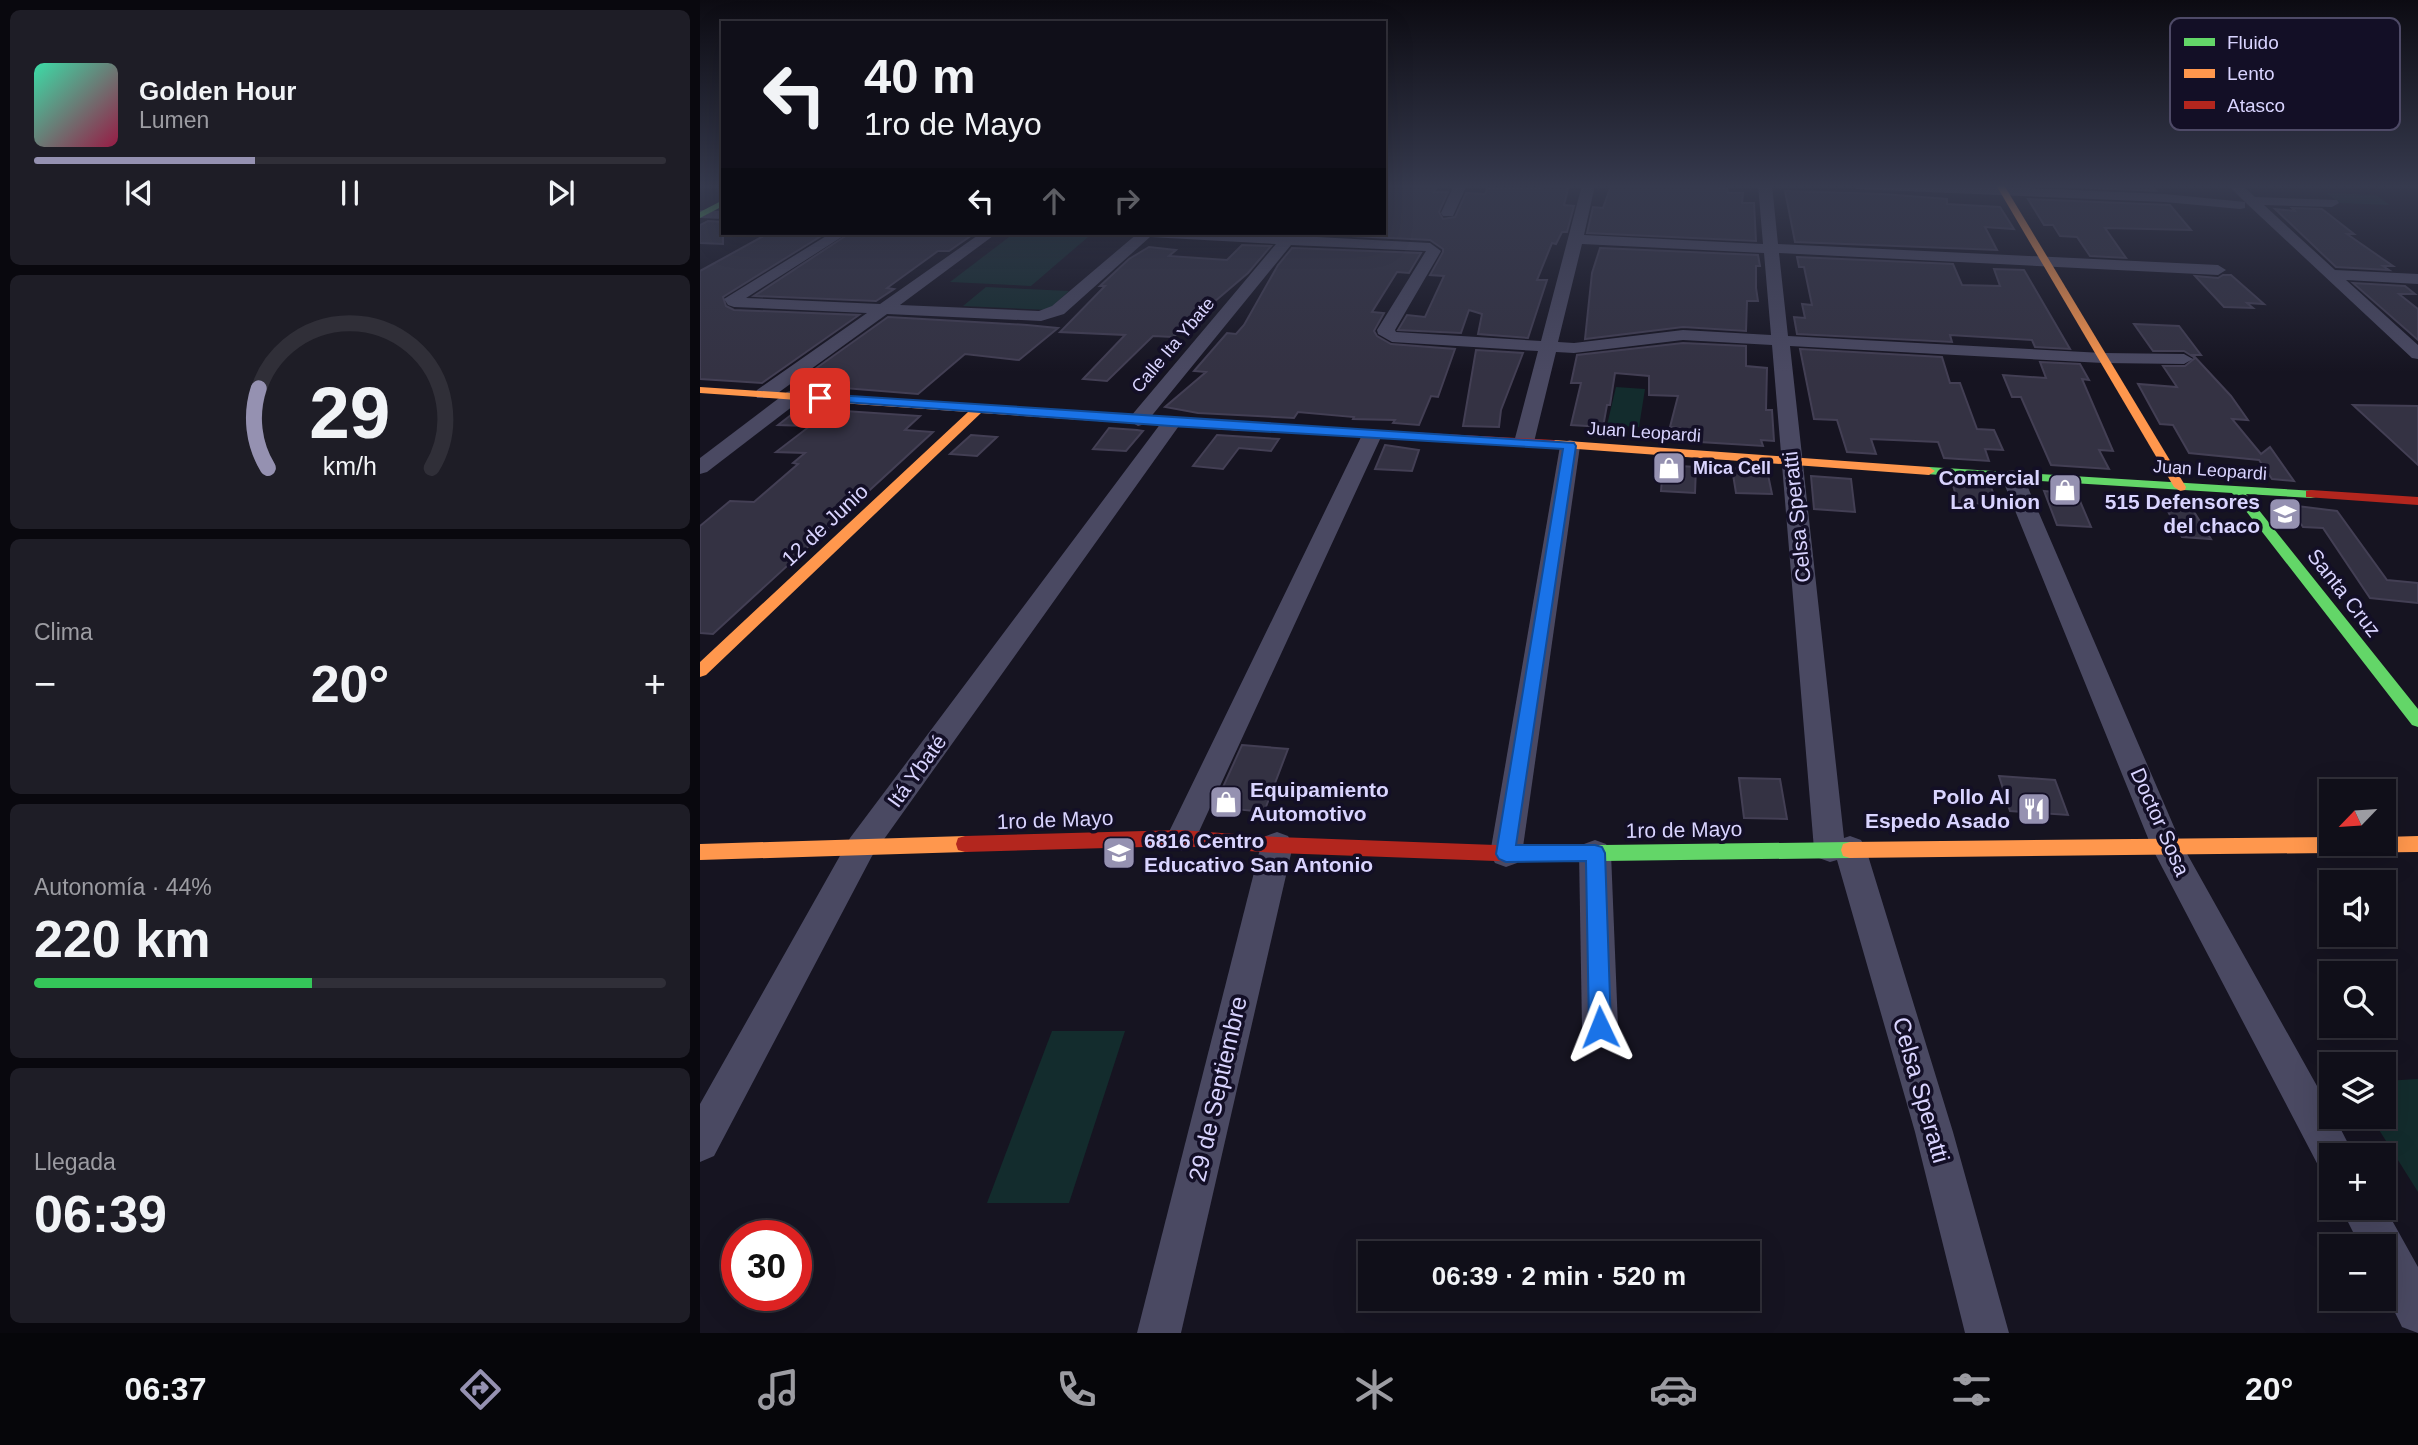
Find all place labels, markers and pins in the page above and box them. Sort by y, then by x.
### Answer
pin [790,368,850,428]
shop icon: Mica Cell [1650,449,1688,487]
place label: Mica Cell [1693,458,1771,478]
place label: Comercial La Union [1938,466,2040,513]
shop icon: Comercial La Union [2046,471,2084,509]
place label: 515 Defensores del chaco [2105,490,2260,537]
school or university icon: 515 Defensores del chaco [2266,495,2304,533]
place label: Equipamiento Automotivo [1250,778,1389,825]
shop icon: Equipamiento Automotivo [1207,783,1245,821]
place label: Pollo Al Espedo Asado [1865,785,2010,832]
restaurant icon: Pollo Al Espedo Asado [2015,790,2053,828]
place label: 6816 Centro Educativo San Antonio [1144,829,1373,876]
school or university icon: 6816 Centro Educativo San Antonio [1100,834,1138,872]

